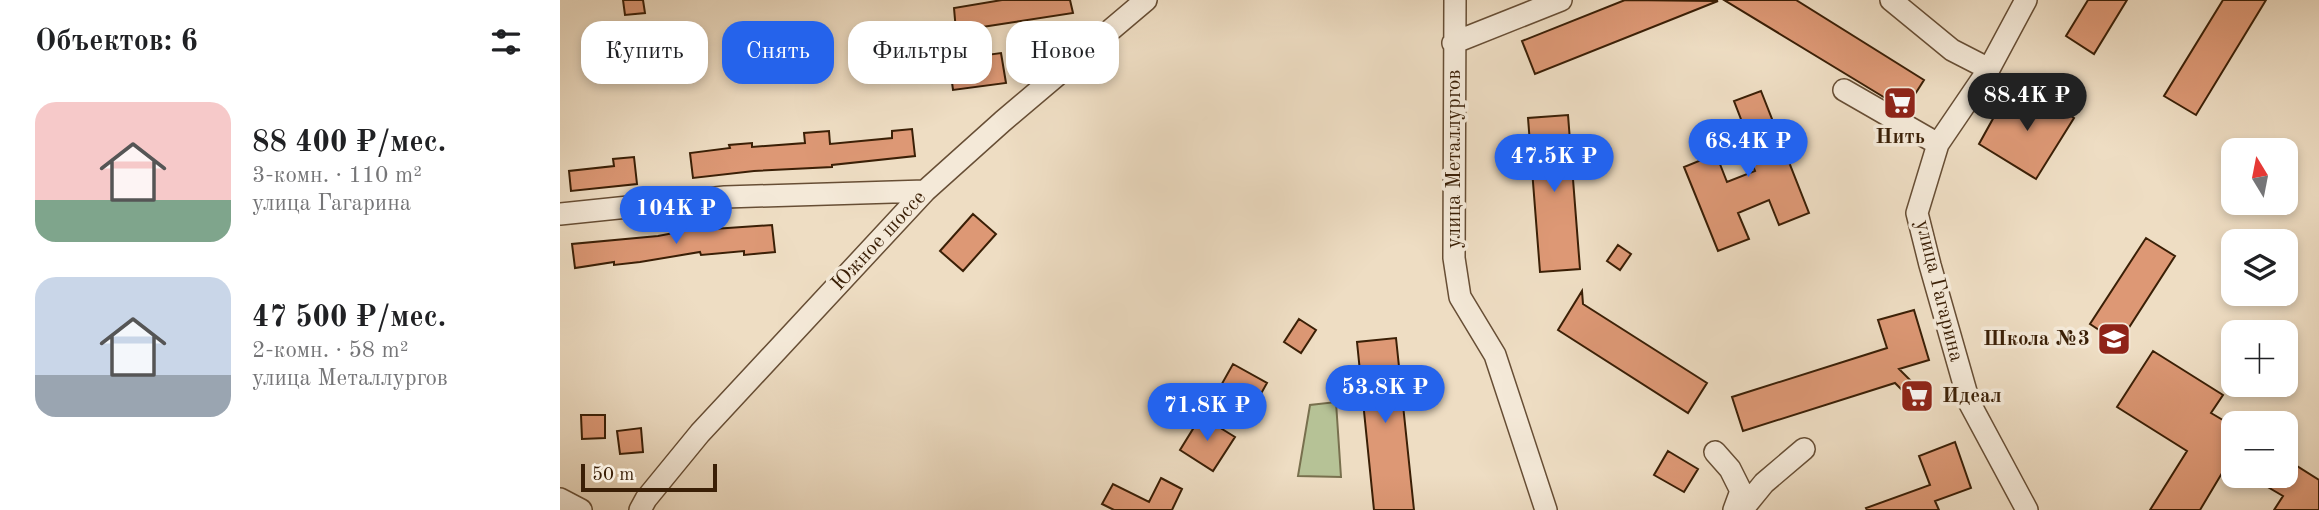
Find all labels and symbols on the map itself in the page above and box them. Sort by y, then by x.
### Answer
street label: улица Металлургов [1444,70,1465,248]
pin: 88.4K ₽ [1962,74,2092,133]
supermarket icon: Нить [1881,84,1919,122]
pin: 68.4K ₽ [1683,120,1813,179]
place label: Нить [1875,127,1925,148]
pin: 47.5K ₽ [1489,134,1619,194]
north arrow [2221,138,2298,215]
pin: 104K ₽ [619,187,733,246]
street label: Южное шоссе [828,187,930,295]
street label: улица Гагарина [1911,218,1967,364]
school or university icon: Школа №3 [2095,320,2133,358]
place label: Школа №3 [1983,329,2090,350]
pin: 53.8K ₽ [1320,366,1450,425]
supermarket icon: Идеал [1898,377,1936,415]
pin: 71.8K ₽ [1142,384,1272,443]
place label: Идеал [1942,386,2002,407]
scale bar [581,461,718,493]

